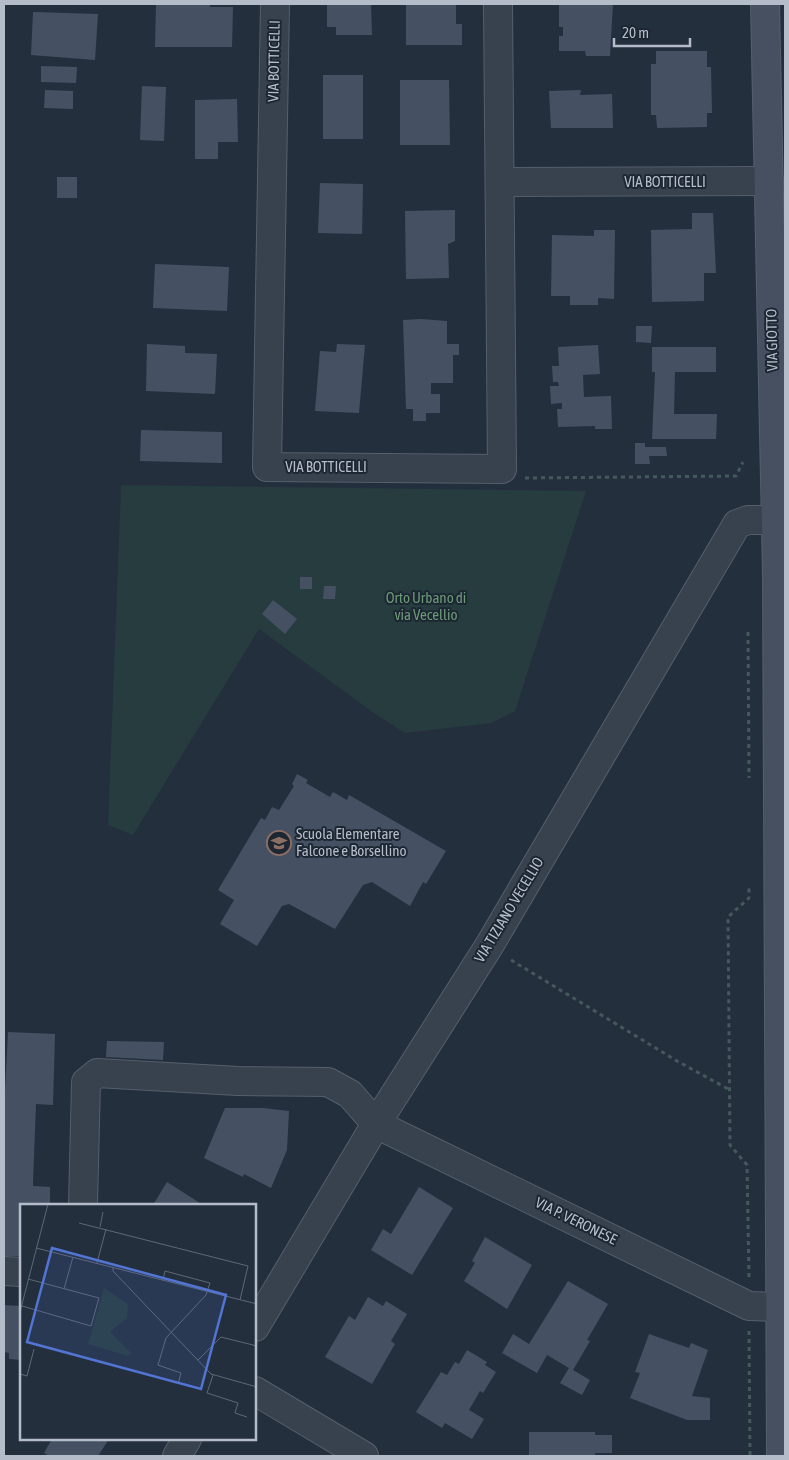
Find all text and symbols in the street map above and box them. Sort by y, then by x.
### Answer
scale bar [614,15,690,47]
street label: VIA BOTTICELLI [264,20,283,102]
text: 20 m [622,24,649,41]
street label: VIA BOTTICELLI [624,173,706,190]
street label: VIA GIOTTO [762,308,781,371]
street label: VIA BOTTICELLI [285,458,367,475]
park label: Orto Urbano di via Vecellio [386,589,466,623]
place label: Scuola Elementare Falcone e Borsellino [296,825,407,859]
school or university icon: Scuola Elementare Falcone e Borsellino [266,830,292,856]
street label: VIA TIZIANO VECELLIO [470,854,547,965]
street label: VIA P. VERONESE [533,1193,620,1248]
inset map [20,1204,256,1440]

